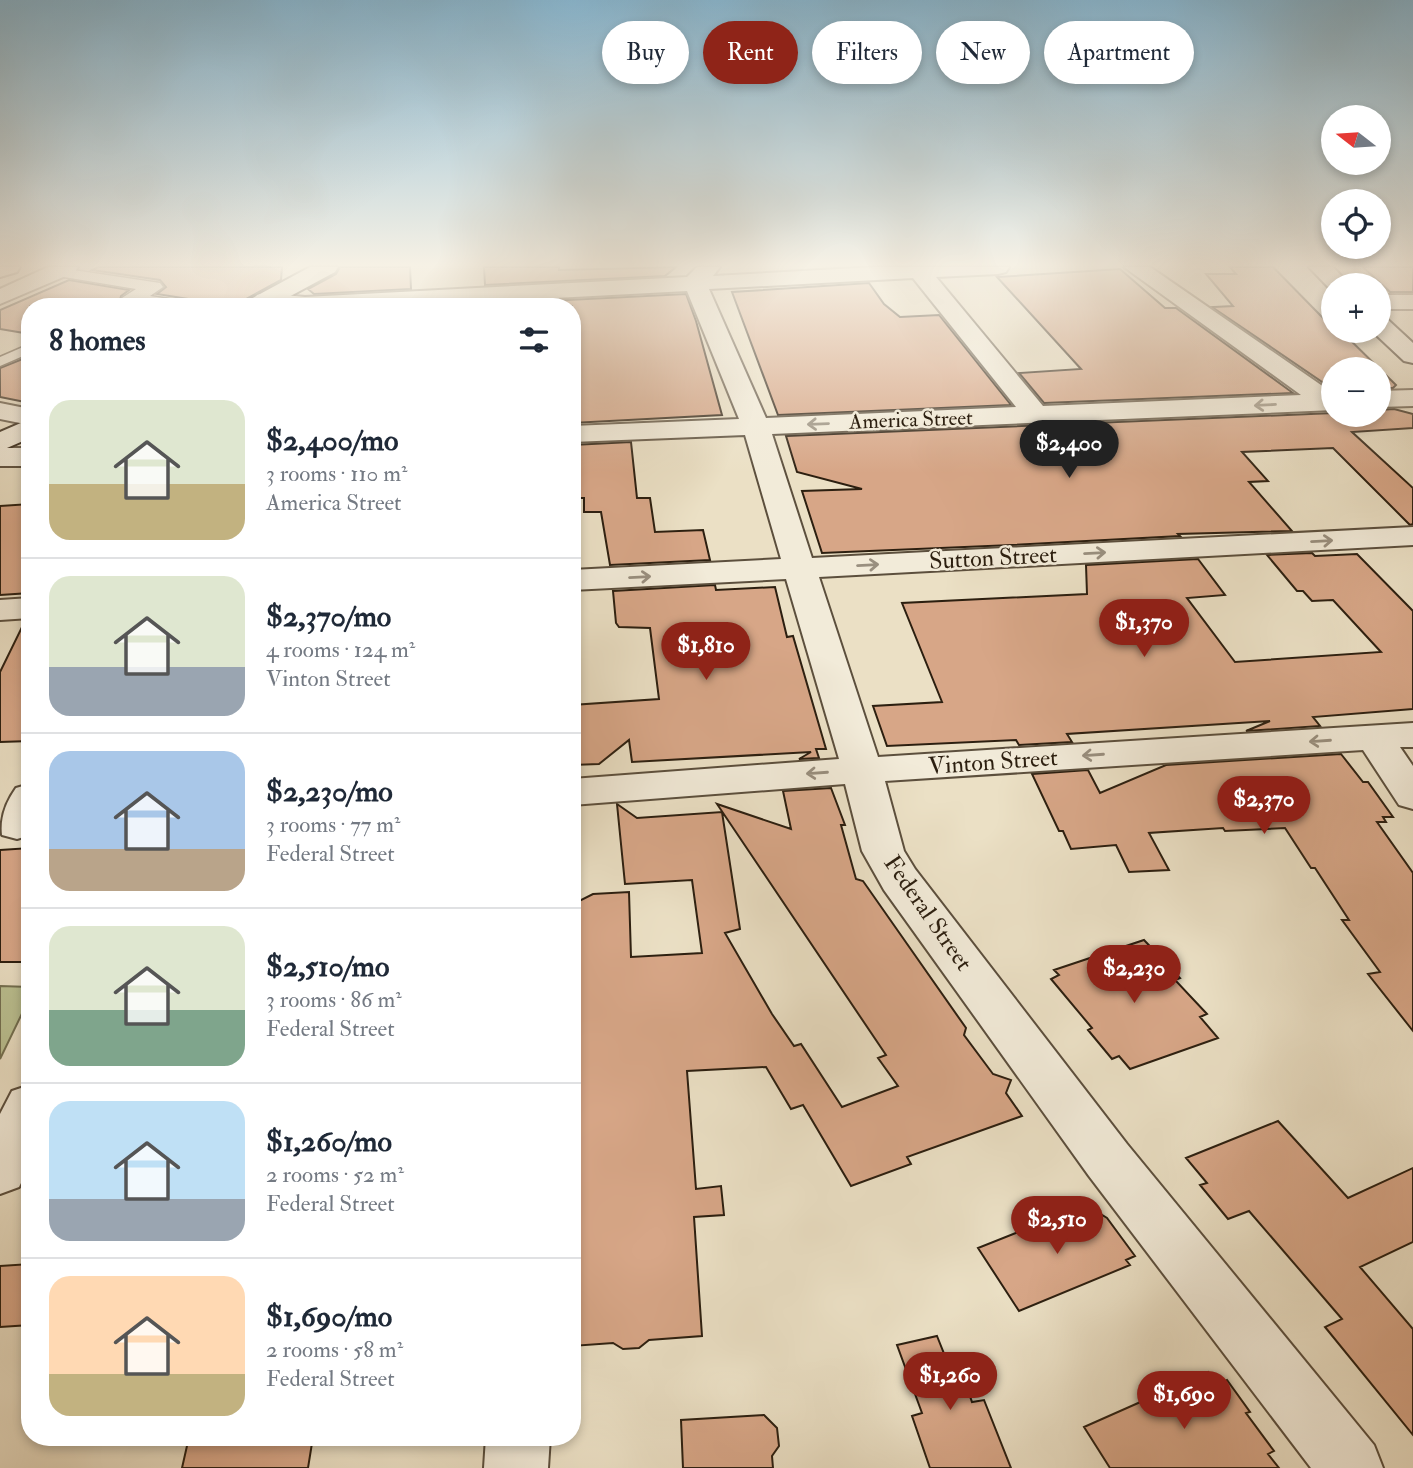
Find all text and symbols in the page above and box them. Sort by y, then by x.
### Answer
chip: Buy [602,21,689,84]
chip: Rent [703,21,798,84]
chip: Filters [812,21,922,84]
chip: New [936,21,1030,84]
chip: Apartment [1044,21,1194,84]
north arrow [1321,105,1391,175]
map controls [1321,105,1391,427]
button: locate [1321,189,1391,259]
button: + [1321,273,1391,343]
icon: filters [515,321,553,359]
text: 8 homes [49,322,146,359]
button: − [1321,357,1391,427]
one-way arrow [1254,398,1277,411]
street label: America Street [848,404,974,436]
one-way arrow [807,418,830,431]
pin: $2,400 [1012,420,1126,480]
text: $2,400/mo [266,422,398,459]
icon: home [105,428,189,512]
text: $2,400 [1036,428,1102,457]
text: 3 rooms · 110 m² [266,459,407,488]
text: America Street [266,488,402,517]
one-way arrow [1310,534,1333,547]
street label: Sutton Street [928,539,1058,577]
one-way arrow [1083,546,1106,559]
one-way arrow [856,558,879,571]
one-way arrow [629,570,652,583]
text: $2,370/mo [266,598,391,635]
pin: $1,370 [1087,600,1201,659]
icon: home [105,604,189,688]
text: $1,370 [1115,607,1173,636]
pin: $1,810 [649,622,763,682]
text: $1,810 [677,630,735,659]
text: 4 rooms · 124 m² [266,635,415,664]
text: Vinton Street [266,664,391,693]
one-way arrow [1309,734,1332,747]
street label: Vinton Street [927,742,1059,782]
one-way arrow [1083,749,1105,762]
one-way arrow [807,767,829,780]
text: $2,230/mo [266,773,393,810]
pin: $2,370 [1207,776,1321,836]
icon: home [105,779,189,863]
text: $2,370 [1233,784,1295,813]
text: 3 rooms · 77 m² [266,810,401,839]
text: Federal Street [266,839,395,868]
street label: Federal Street [877,849,979,977]
pin: $2,230 [1077,946,1191,1005]
text: $2,510/mo [266,948,389,985]
text: $2,230 [1103,953,1165,982]
icon: home [105,954,189,1038]
text: 3 rooms · 86 m² [266,985,402,1014]
text: Federal Street [266,1014,395,1043]
text: $1,260/mo [266,1123,392,1160]
icon: home [105,1129,189,1213]
text: 2 rooms · 52 m² [266,1160,404,1189]
text: Federal Street [266,1189,395,1218]
pin: $2,510 [1000,1196,1114,1256]
text: $2,510 [1027,1204,1087,1233]
text: $1,690/mo [266,1298,392,1335]
icon: home [105,1304,189,1388]
text: 2 rooms · 58 m² [266,1335,403,1364]
pin: $1,260 [893,1352,1007,1412]
text: $1,260 [919,1360,981,1389]
text: Federal Street [266,1364,395,1393]
pin: $1,690 [1127,1372,1241,1431]
text: $1,690 [1153,1379,1215,1408]

